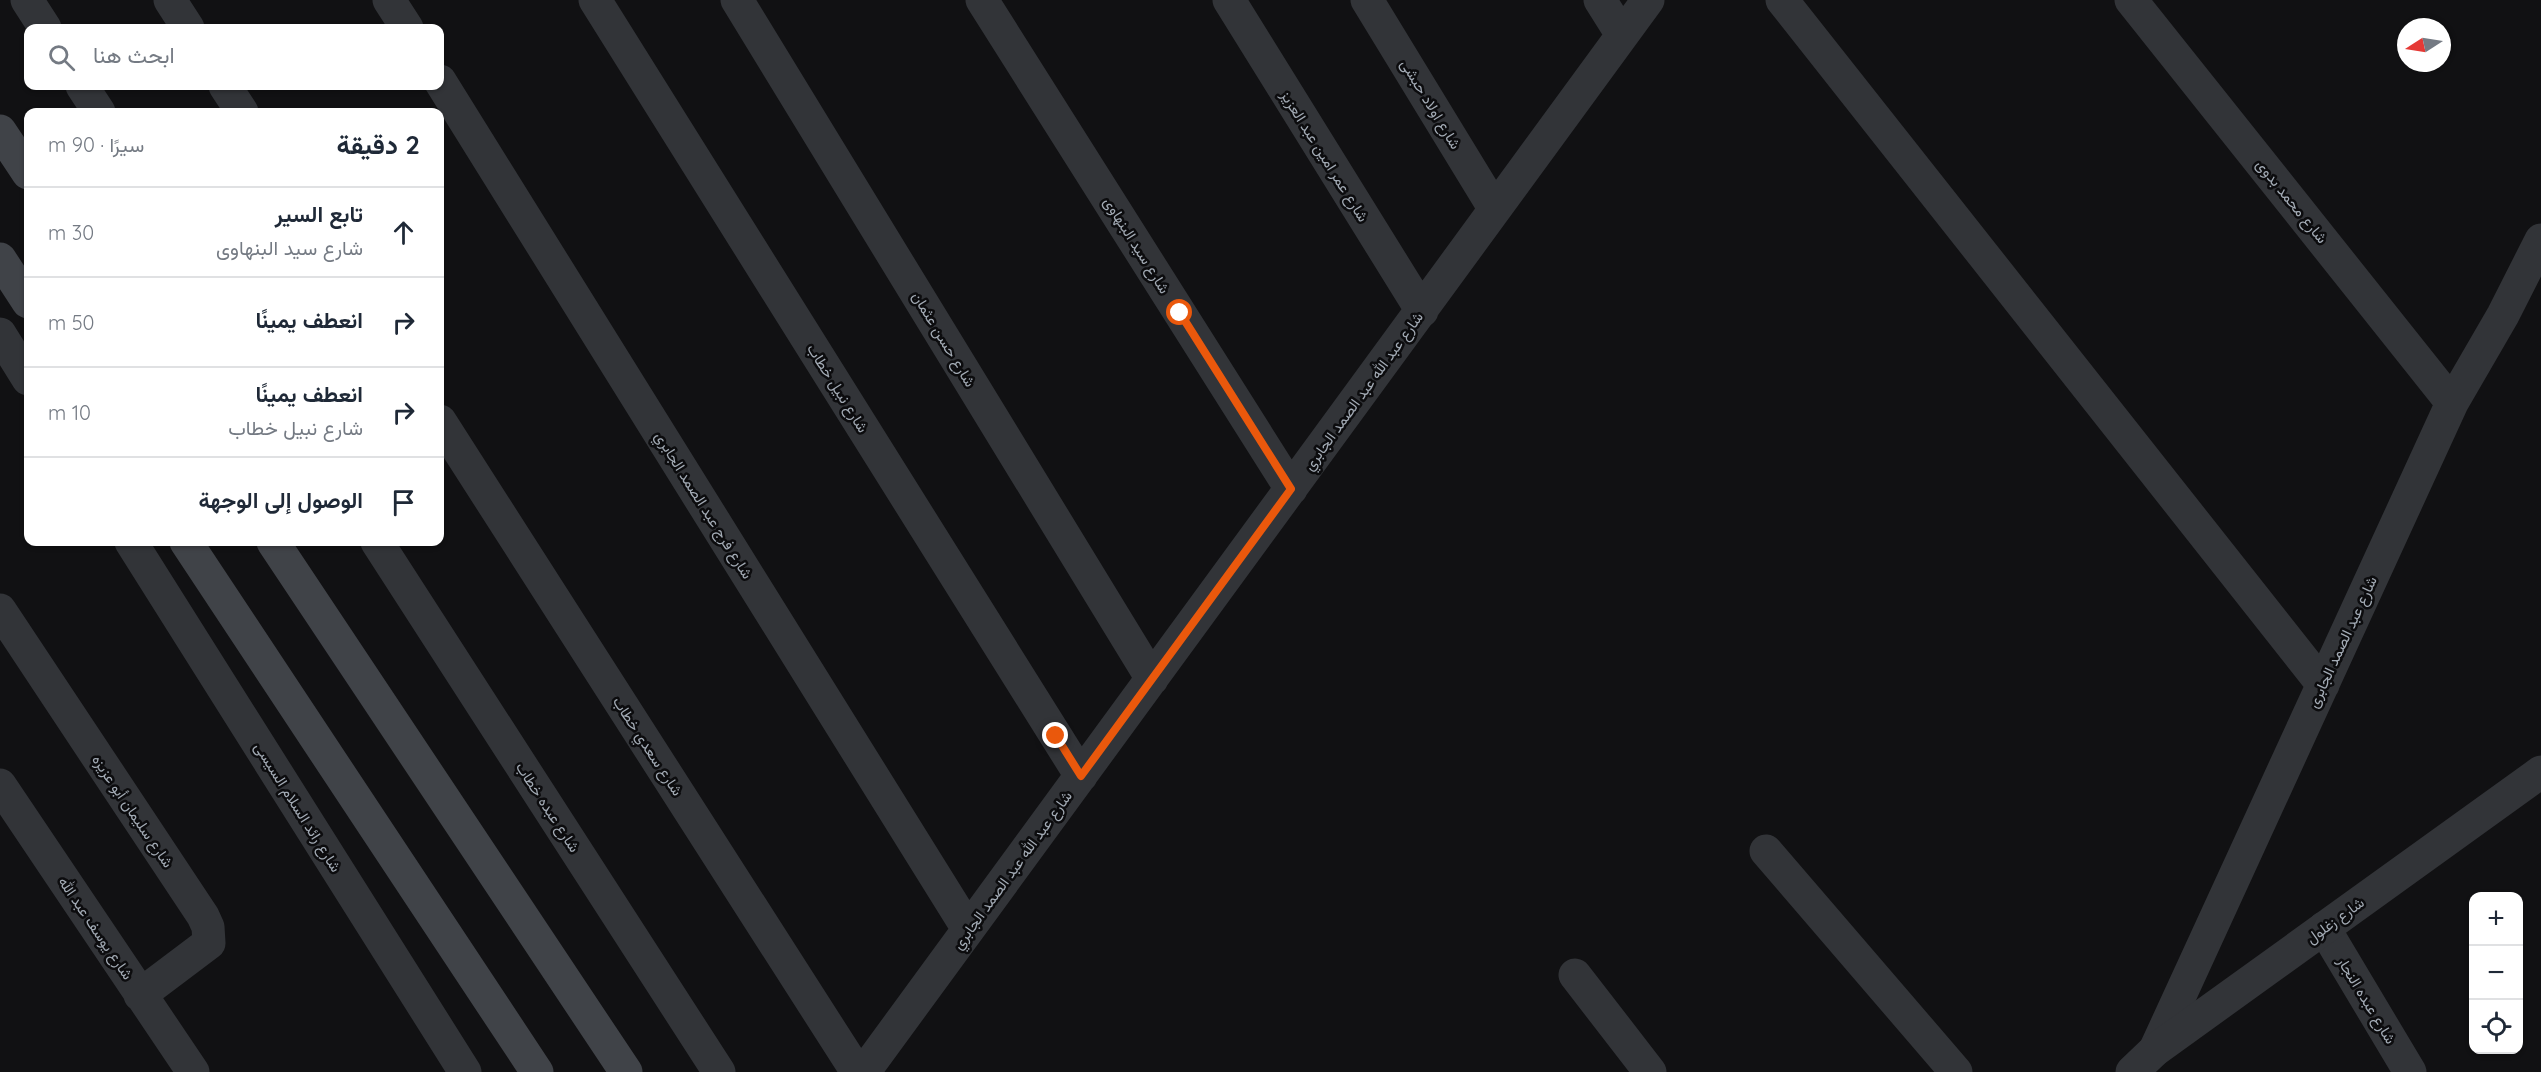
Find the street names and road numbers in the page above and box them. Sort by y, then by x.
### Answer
street label: شارع اولاد حبشى [1395,55,1465,154]
street label: شارع عمر امين عبد العزيز [1275,86,1373,226]
street label: شارع محمد بدوى [2251,155,2332,248]
street label: شارع سيد البنهاوى [1098,193,1174,298]
street label: شارع حسن عثمان [906,288,980,391]
street label: شارع عبد الله عبد الصمد الجابري [1299,308,1430,476]
street label: شارع نبيل خطاب [801,340,873,437]
street label: شارع فرج عبد الصمد الجابري [647,428,757,584]
street label: شارع عبد الصمد الجابرى [2303,573,2383,712]
street label: شارع سعدي خطاب [605,693,687,802]
street label: شارع رائد السلام السيسى [249,739,346,877]
street label: شارع سليمان أبو عزيزه [87,751,178,872]
street label: شارع عبده خطاب [510,758,584,857]
street label: شارع عبد الله عبد الصمد الجابري [948,787,1079,955]
street label: شارع يوسف عبد الله [53,873,138,984]
street label: شارع زغلول [2302,893,2369,949]
street label: شارع عبده النجار [2331,952,2401,1048]

